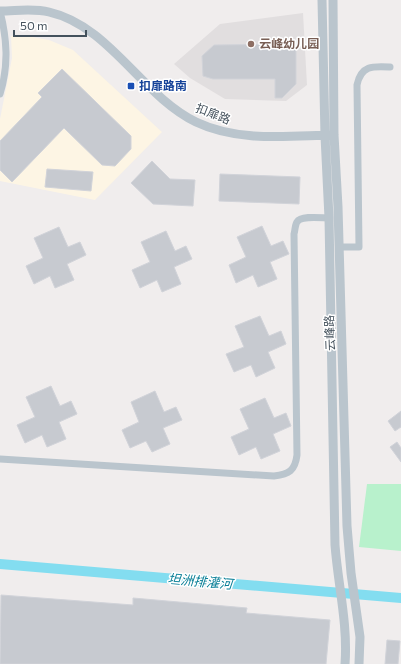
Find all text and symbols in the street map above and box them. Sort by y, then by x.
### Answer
scale bar [14,12,86,38]
text: 50 m [20,18,48,32]
place label: 云峰幼儿园 [259,36,319,50]
marker: 云峰幼儿园 [246,39,256,49]
place label: 扣扉路南 [139,78,187,92]
marker: 扣扉路南 [126,81,136,91]
street label: 扣扉路 [194,100,233,126]
street label: 云峰路 [321,315,337,351]
water label: 坦洲排灌河 [167,570,236,592]

